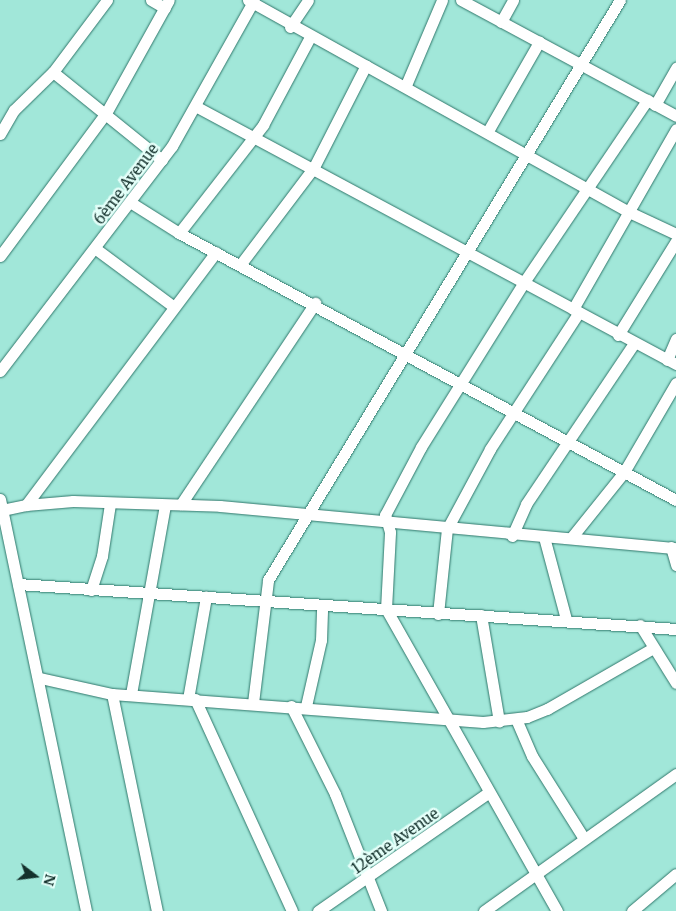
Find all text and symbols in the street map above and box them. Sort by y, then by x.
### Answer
street label: 6ème Avenue [90,140,162,228]
street label: 12ème Avenue [348,804,442,878]
north arrow [10,851,60,901]
text: N [39,872,60,888]

